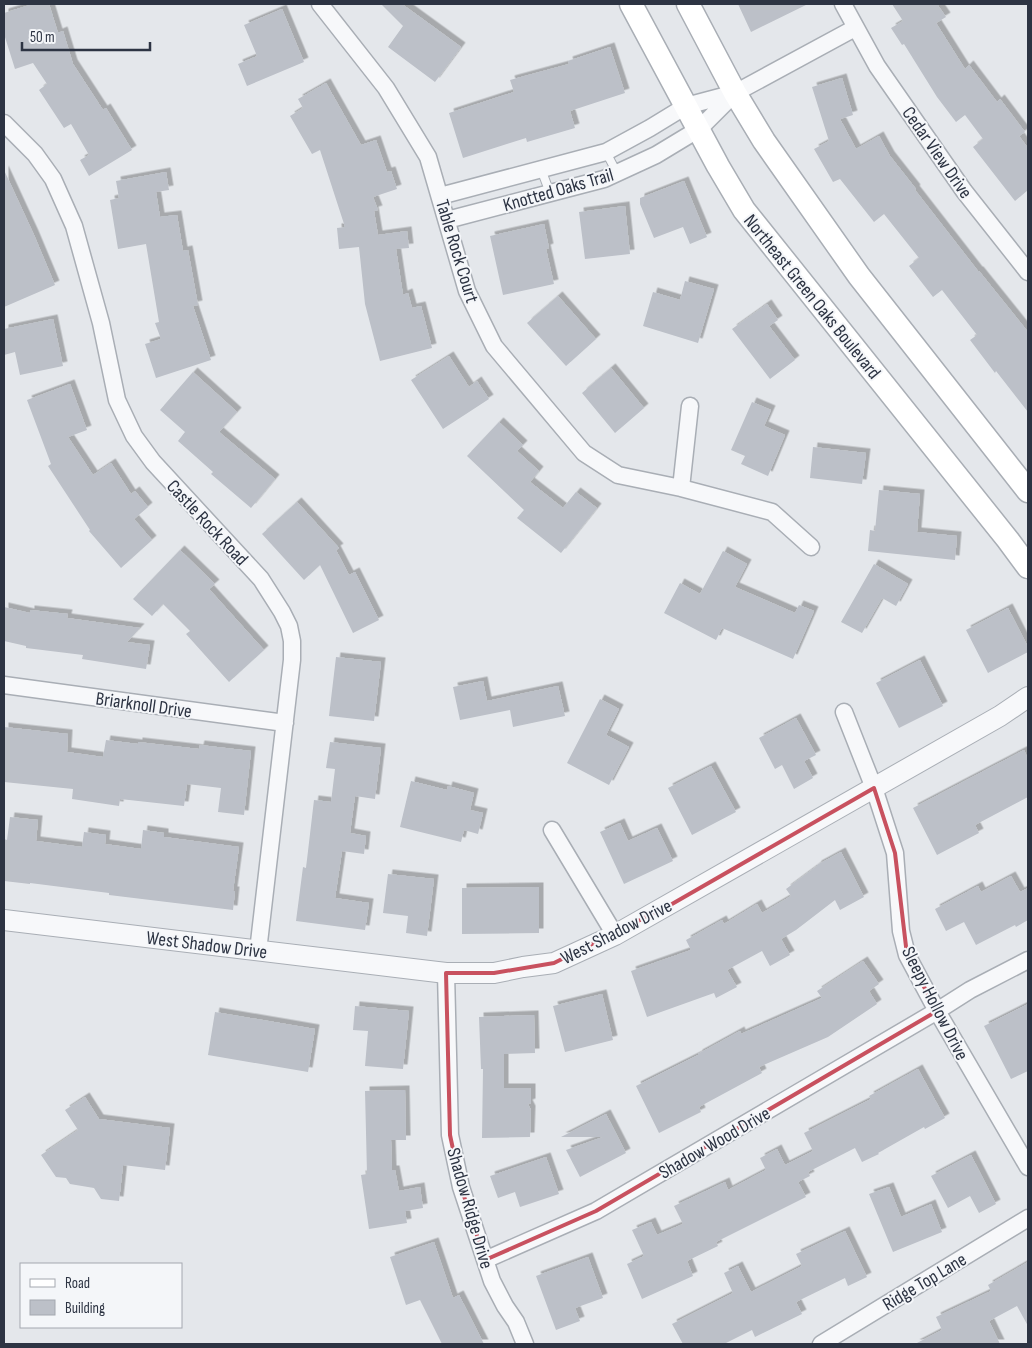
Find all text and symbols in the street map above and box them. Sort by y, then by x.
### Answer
scale bar [22,20,150,52]
text: 50 m [30,28,55,47]
street label: Cedar View Drive [897,102,977,203]
street label: Knotted Oaks Trail [501,164,616,217]
street label: Table Rock Court [430,197,483,306]
street label: Northeast Green Oaks Boulevard [738,210,885,384]
street label: Castle Rock Road [161,475,252,571]
street label: Briarknoll Drive [94,687,193,724]
street label: West Shadow Drive [557,895,676,970]
street label: West Shadow Drive [145,927,269,964]
street label: Sleepy Hollow Drive [896,943,973,1064]
street label: Shadow Wood Drive [655,1102,775,1184]
street label: Shadow Ridge Drive [441,1145,498,1271]
street label: Ridge Top Lane [879,1248,971,1316]
legend [20,1263,182,1328]
text: Road [65,1274,90,1293]
text: Building [65,1299,105,1318]

